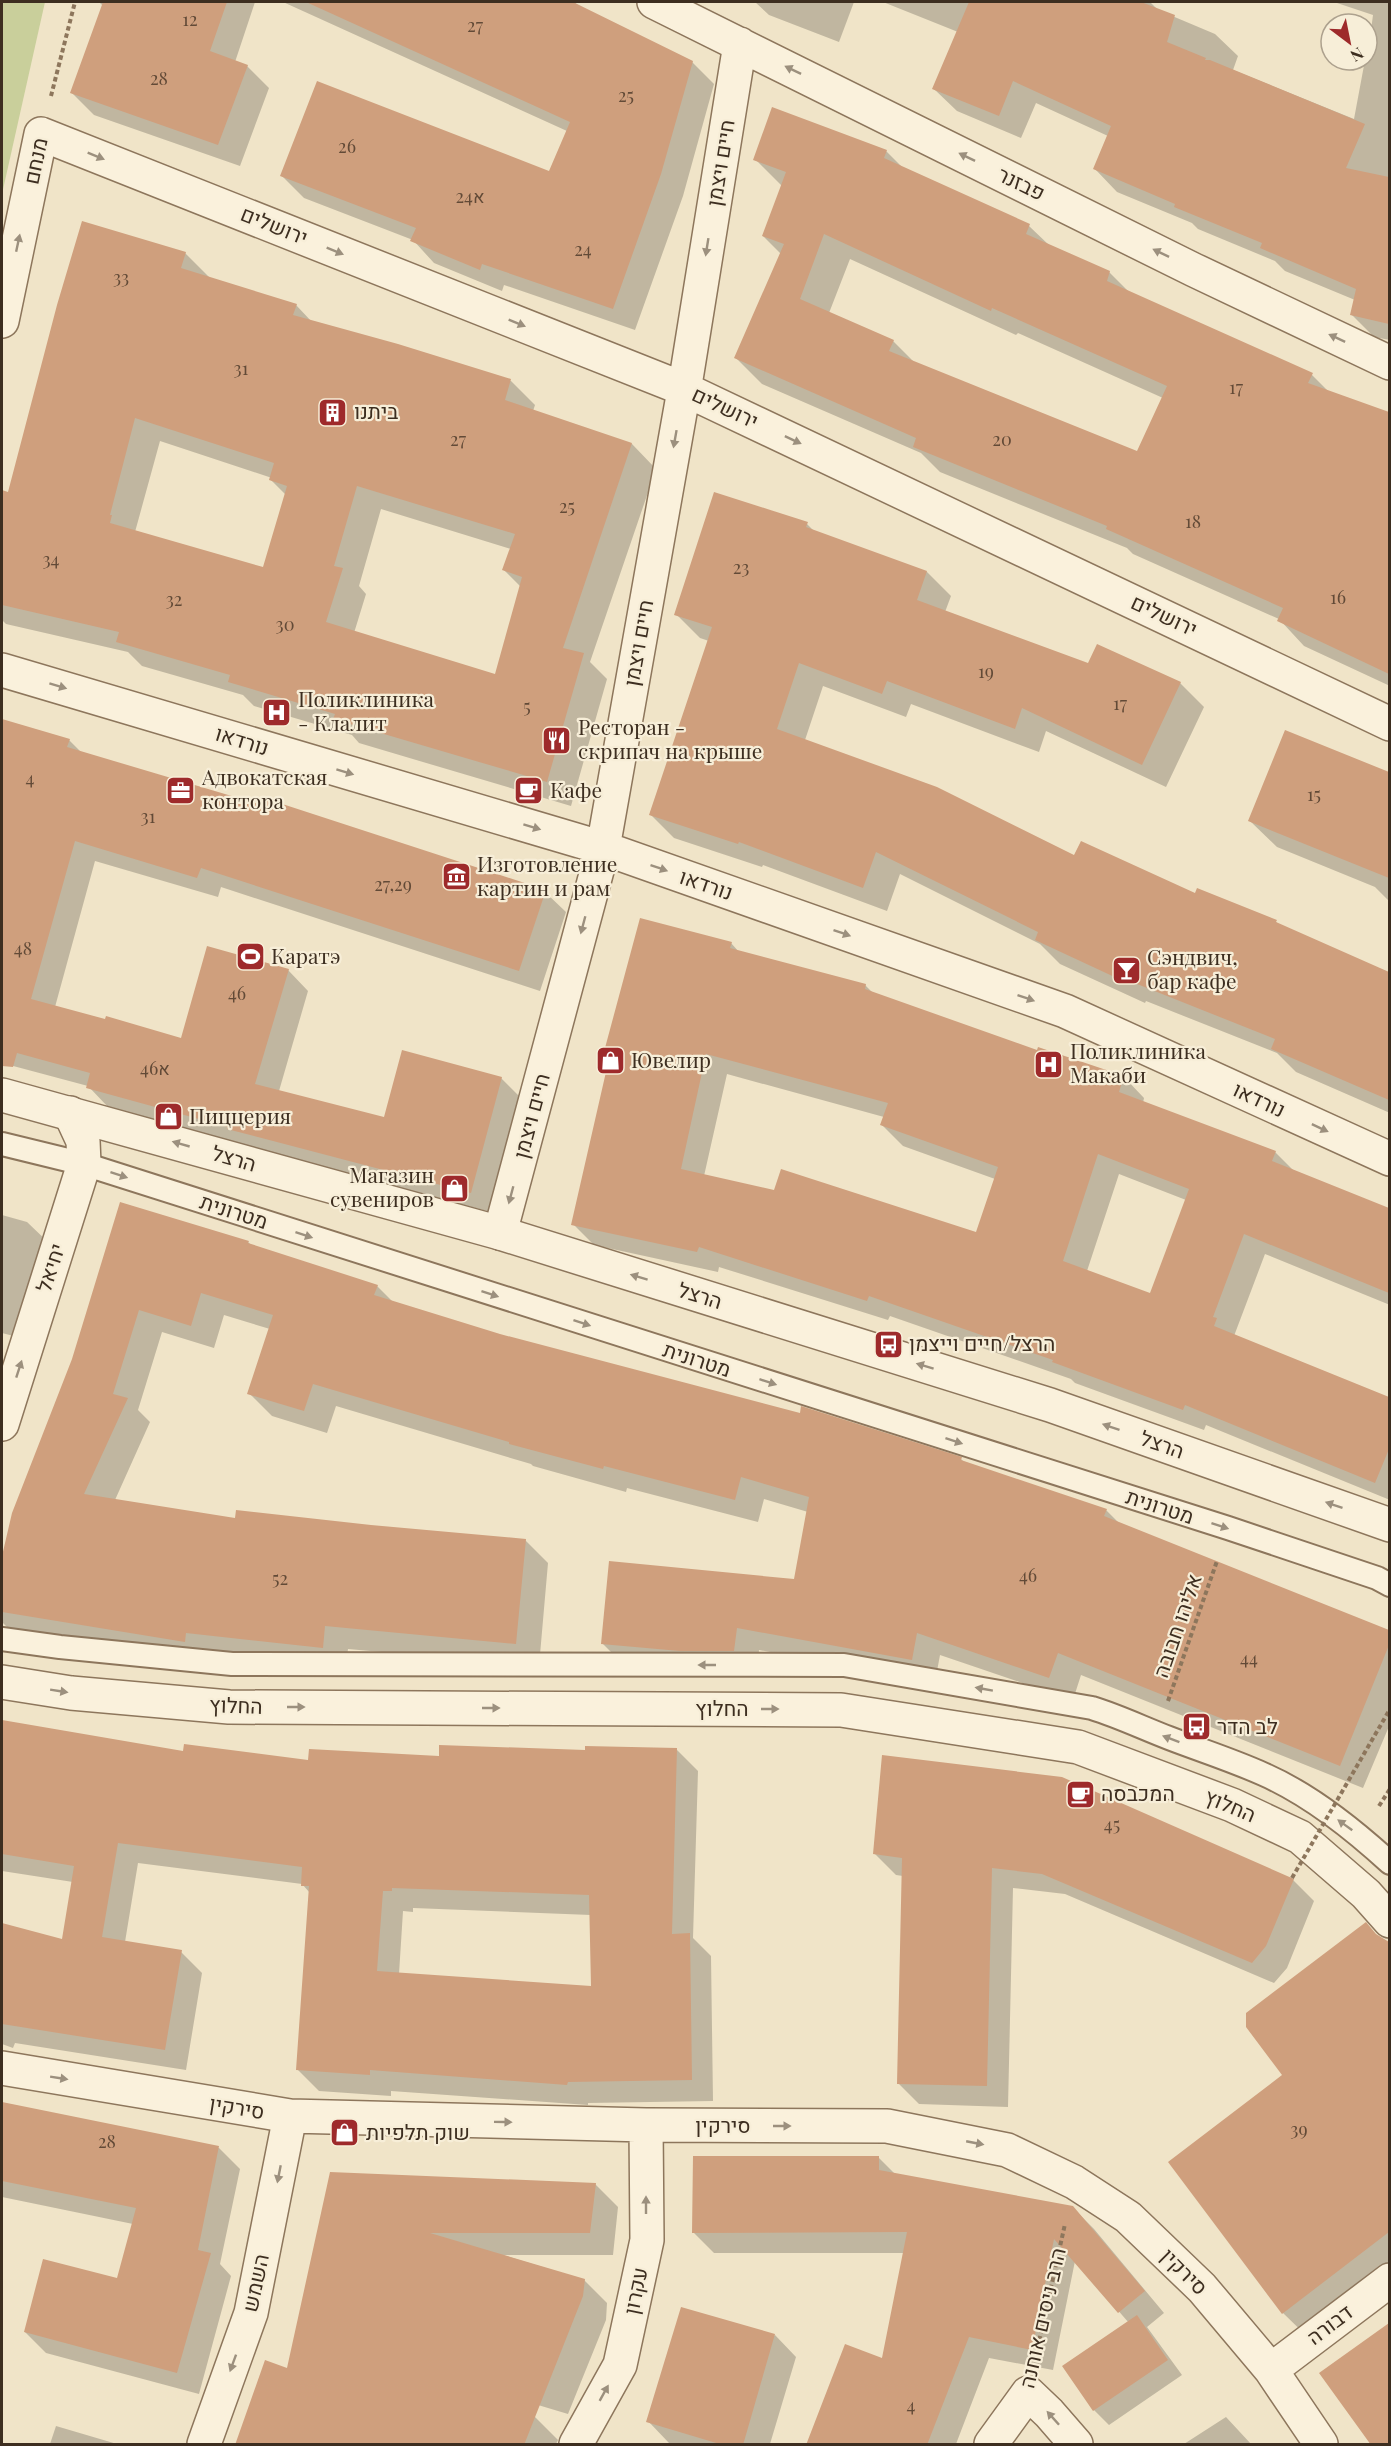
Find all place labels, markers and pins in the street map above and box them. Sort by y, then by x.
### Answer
building icon: ביתנו [317,396,349,428]
place label: ביתנו [354,396,398,424]
place label: Поликлиника - Клалит [298,684,435,736]
hospital icon: Поликлиника - Клалит [261,696,293,728]
place label: Ресторан - скрипач на крыше [578,712,762,764]
restaurant icon: Ресторан - скрипач на крыше [541,724,573,756]
place label: Адвокатская контора [201,762,327,814]
office icon: Адвокатская контора [165,774,197,806]
cafe icon: Кафе [513,775,545,807]
place label: Кафе [550,775,602,803]
place label: Изготовление картин и рам [477,849,618,901]
museum icon: Изготовление картин и рам [440,861,472,893]
sports icon: Каратэ [234,941,266,973]
place label: Каратэ [271,941,340,969]
place label: Сэндвич, бар кафе [1147,942,1238,994]
bar icon: Сэндвич, бар кафе [1110,954,1142,986]
place label: Поликлиника Макаби [1070,1036,1207,1088]
shop icon: Ювелир [594,1045,626,1077]
place label: Ювелир [631,1045,711,1073]
hospital icon: Поликлиника Макаби [1033,1048,1065,1080]
shop icon: Пиццерия [152,1101,184,1133]
place label: Пиццерия [189,1101,291,1129]
place label: Магазин сувениров [330,1160,434,1212]
shop icon: Магазин сувениров [439,1172,471,1204]
bus stop icon: הרצל/חיים וייצמן [872,1328,904,1360]
place label: הרצל/חיים וייצמן [909,1328,1055,1356]
bus stop icon: לב הדר [1180,1711,1212,1743]
place label: לב הדר [1217,1711,1278,1739]
cafe icon: המכבסה [1064,1778,1096,1810]
place label: המכבסה [1101,1778,1175,1806]
shop icon: שוק תלפיות [329,2117,361,2149]
place label: שוק תלפיות [366,2117,470,2145]

